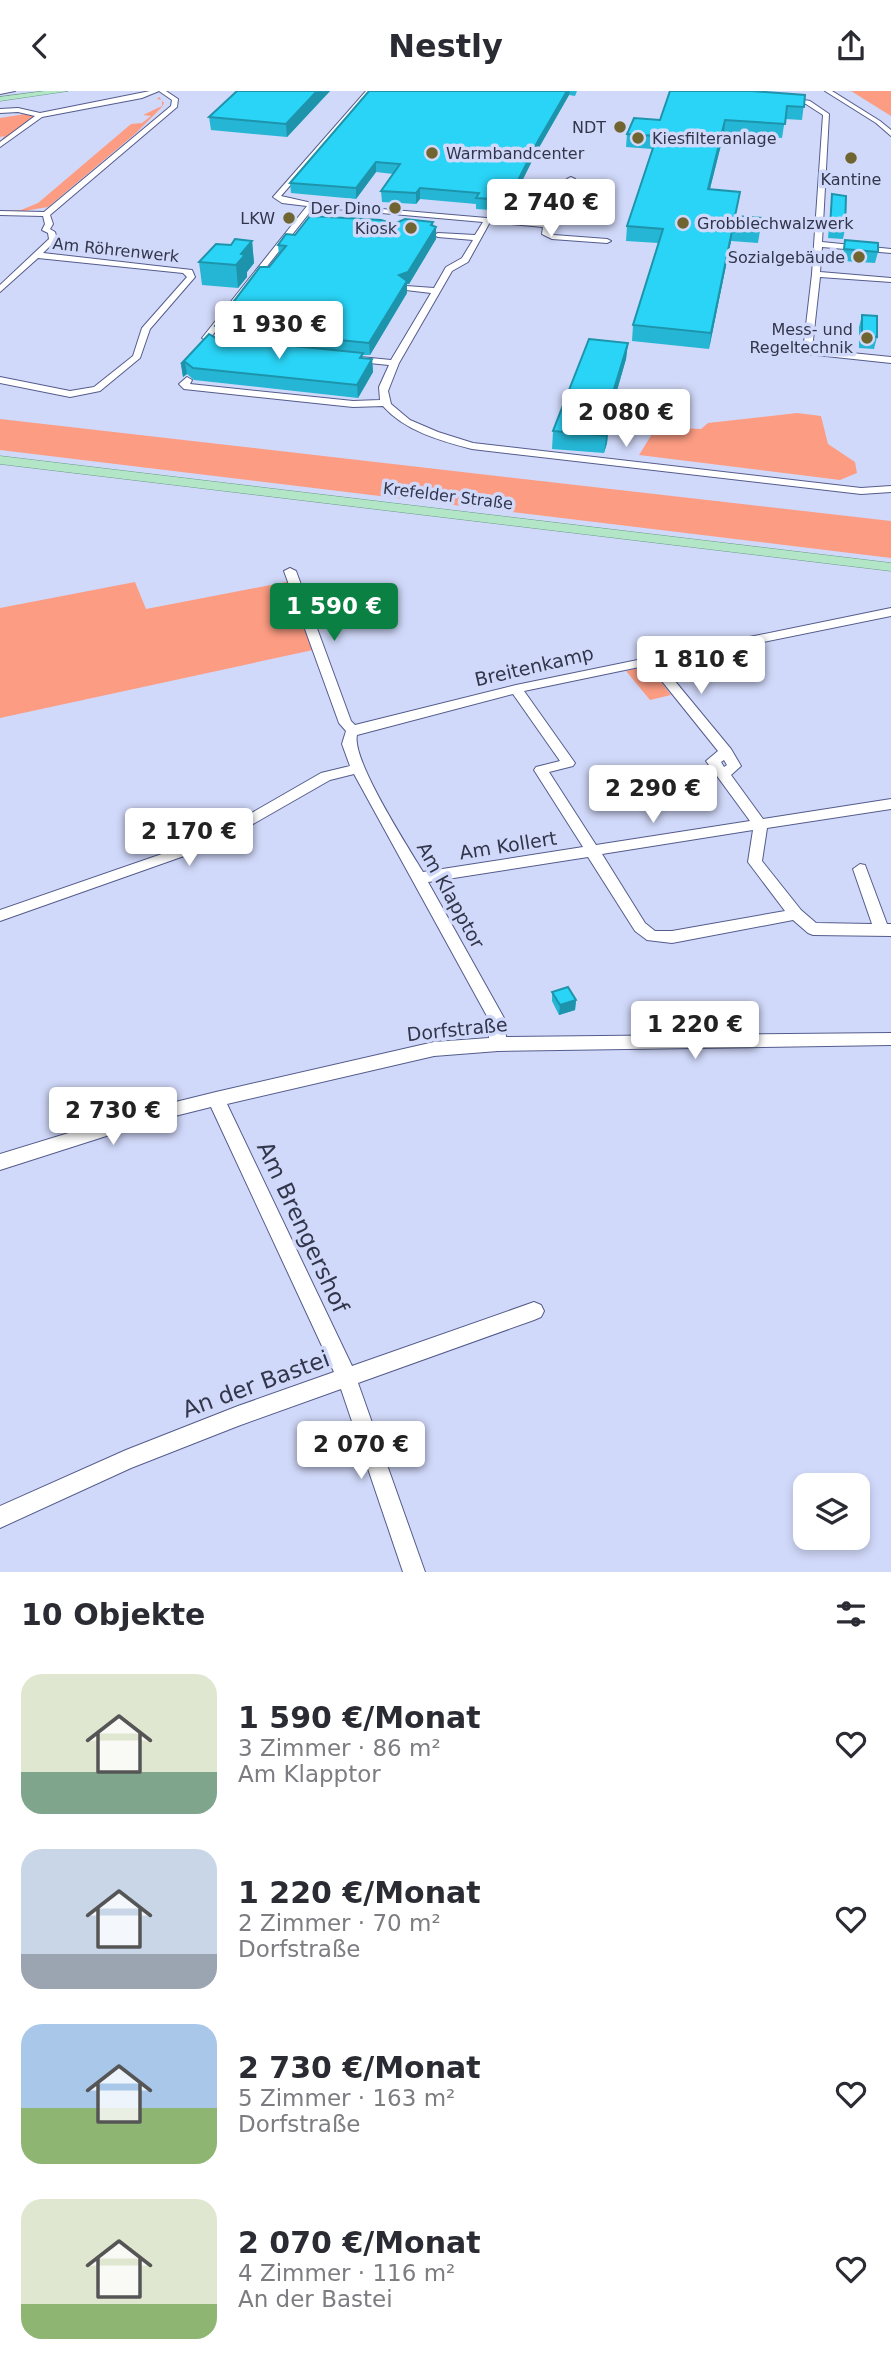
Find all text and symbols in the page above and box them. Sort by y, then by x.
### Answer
icon: back [21,27,59,65]
text: Nestly [388,27,503,65]
icon: share [832,27,870,65]
place label: NDT [572,118,606,137]
marker: NDT [612,119,628,135]
place label: Kiesfilteranlage [652,129,777,148]
marker: Kiesfilteranlage [630,130,646,146]
place label: Warmbandcenter [446,144,585,163]
marker: Warmbandcenter [424,145,440,161]
marker: Kantine [843,150,859,166]
place label: Kantine [821,170,881,189]
pin: 2 740 € [486,179,616,239]
text: 2 740 € [503,189,599,215]
place label: Der Dino [310,199,381,218]
marker: Der Dino [387,200,403,216]
place label: LKW [240,209,275,228]
marker: LKW [281,210,297,226]
place label: Grobblechwalzwerk [697,214,854,233]
marker: Grobblechwalzwerk [675,215,691,231]
place label: Kiosk [355,219,398,238]
marker: Kiosk [403,220,419,236]
street label: Am Röhrenwerk [52,234,181,266]
place label: Sozialgebäude [728,248,845,267]
marker: Sozialgebäude [851,249,867,265]
pin: 1 930 € [214,301,344,361]
text: 1 930 € [231,311,327,337]
place label: Mess- und Regeltechnik [749,320,854,357]
marker: Mess- und Regeltechnik [859,330,875,346]
pin: 2 080 € [561,389,691,449]
text: 2 080 € [578,399,674,425]
street label: Krefelder Straße [382,479,514,513]
pin: 1 590 € [269,583,399,643]
text: 1 590 € [286,593,382,619]
pin: 1 810 € [636,637,766,696]
street label: Breitenkamp [472,642,596,690]
text: 1 810 € [653,646,749,672]
pin: 2 290 € [588,765,718,825]
text: 2 290 € [605,775,701,801]
pin: 2 170 € [124,809,254,868]
text: 2 170 € [141,818,237,844]
street label: Am Kollert [458,826,558,864]
street label: Am Klapptor [413,838,489,952]
pin: 1 220 € [630,1002,760,1061]
text: 1 220 € [647,1011,743,1037]
street label: Dorfstraße [406,1013,508,1045]
pin: 2 730 € [48,1087,178,1147]
text: 2 730 € [65,1097,161,1123]
street label: Am Brengershof [252,1137,354,1318]
street label: An der Bastei [179,1345,333,1423]
pin: 2 070 € [296,1421,426,1481]
text: 2 070 € [313,1431,409,1457]
map controls [793,1473,870,1550]
button: layers [793,1473,870,1550]
icon: filters [832,1595,870,1633]
text: 10 Objekte [21,1597,205,1632]
text: 1 590 €/Monat [238,1700,481,1735]
icon: home [77,1702,161,1786]
icon: heart [832,1725,870,1763]
text: 3 Zimmer · 86 m² [238,1735,441,1761]
text: Am Klapptor [238,1761,381,1787]
text: 1 220 €/Monat [238,1875,481,1910]
icon: home [77,1877,161,1961]
icon: heart [832,1900,870,1938]
text: 2 Zimmer · 70 m² [238,1910,441,1936]
text: Dorfstraße [238,1936,361,1962]
text: 2 730 €/Monat [238,2050,481,2085]
icon: home [77,2052,161,2136]
icon: heart [832,2075,870,2113]
text: 5 Zimmer · 163 m² [238,2085,455,2111]
text: Dorfstraße [238,2111,361,2137]
text: 2 070 €/Monat [238,2225,481,2260]
icon: home [77,2227,161,2311]
icon: heart [832,2250,870,2288]
text: 4 Zimmer · 116 m² [238,2260,455,2286]
text: An der Bastei [238,2286,393,2312]

